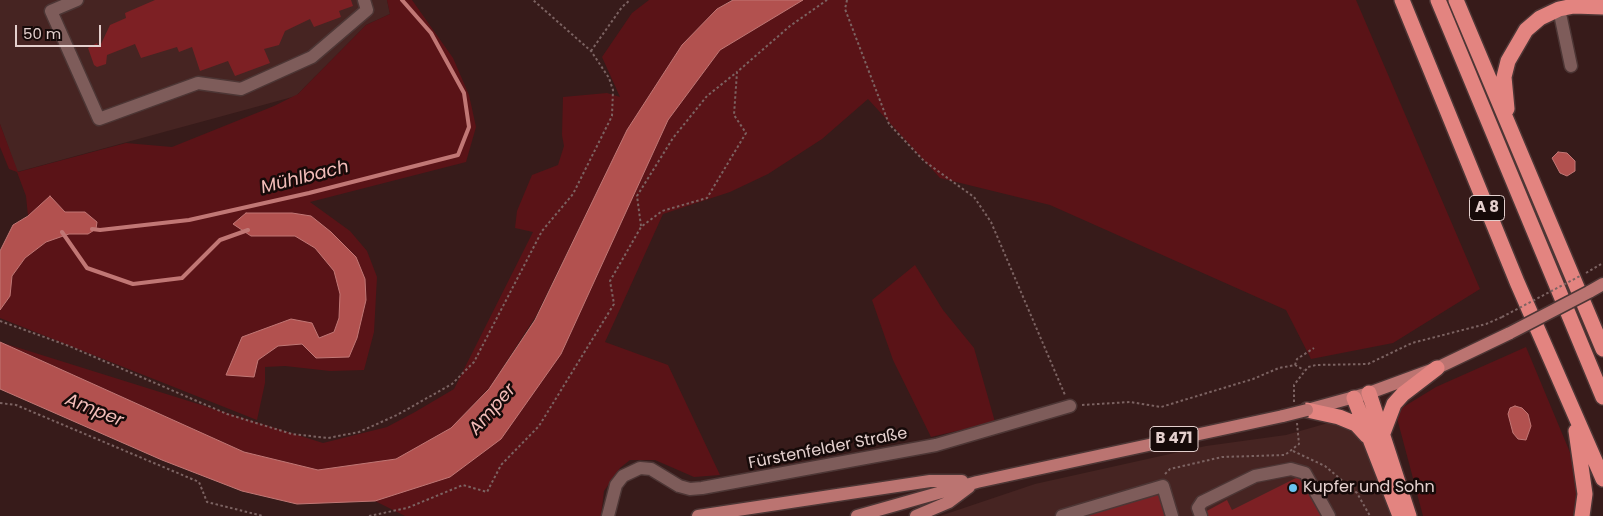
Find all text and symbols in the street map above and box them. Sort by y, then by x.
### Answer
scale bar [18,15,104,47]
text: 50 m [23,23,61,44]
water label: Mühlbach [259,157,351,199]
road number: A 8 [1470,196,1504,220]
water label: Amper [465,380,521,440]
water label: Amper [62,390,126,432]
street label: Fürstenfelder Straße [747,424,909,474]
road number: B 471 [1150,426,1198,452]
place label: Kupfer und Sohn [1303,478,1435,498]
marker: Kupfer und Sohn [1287,482,1299,494]

